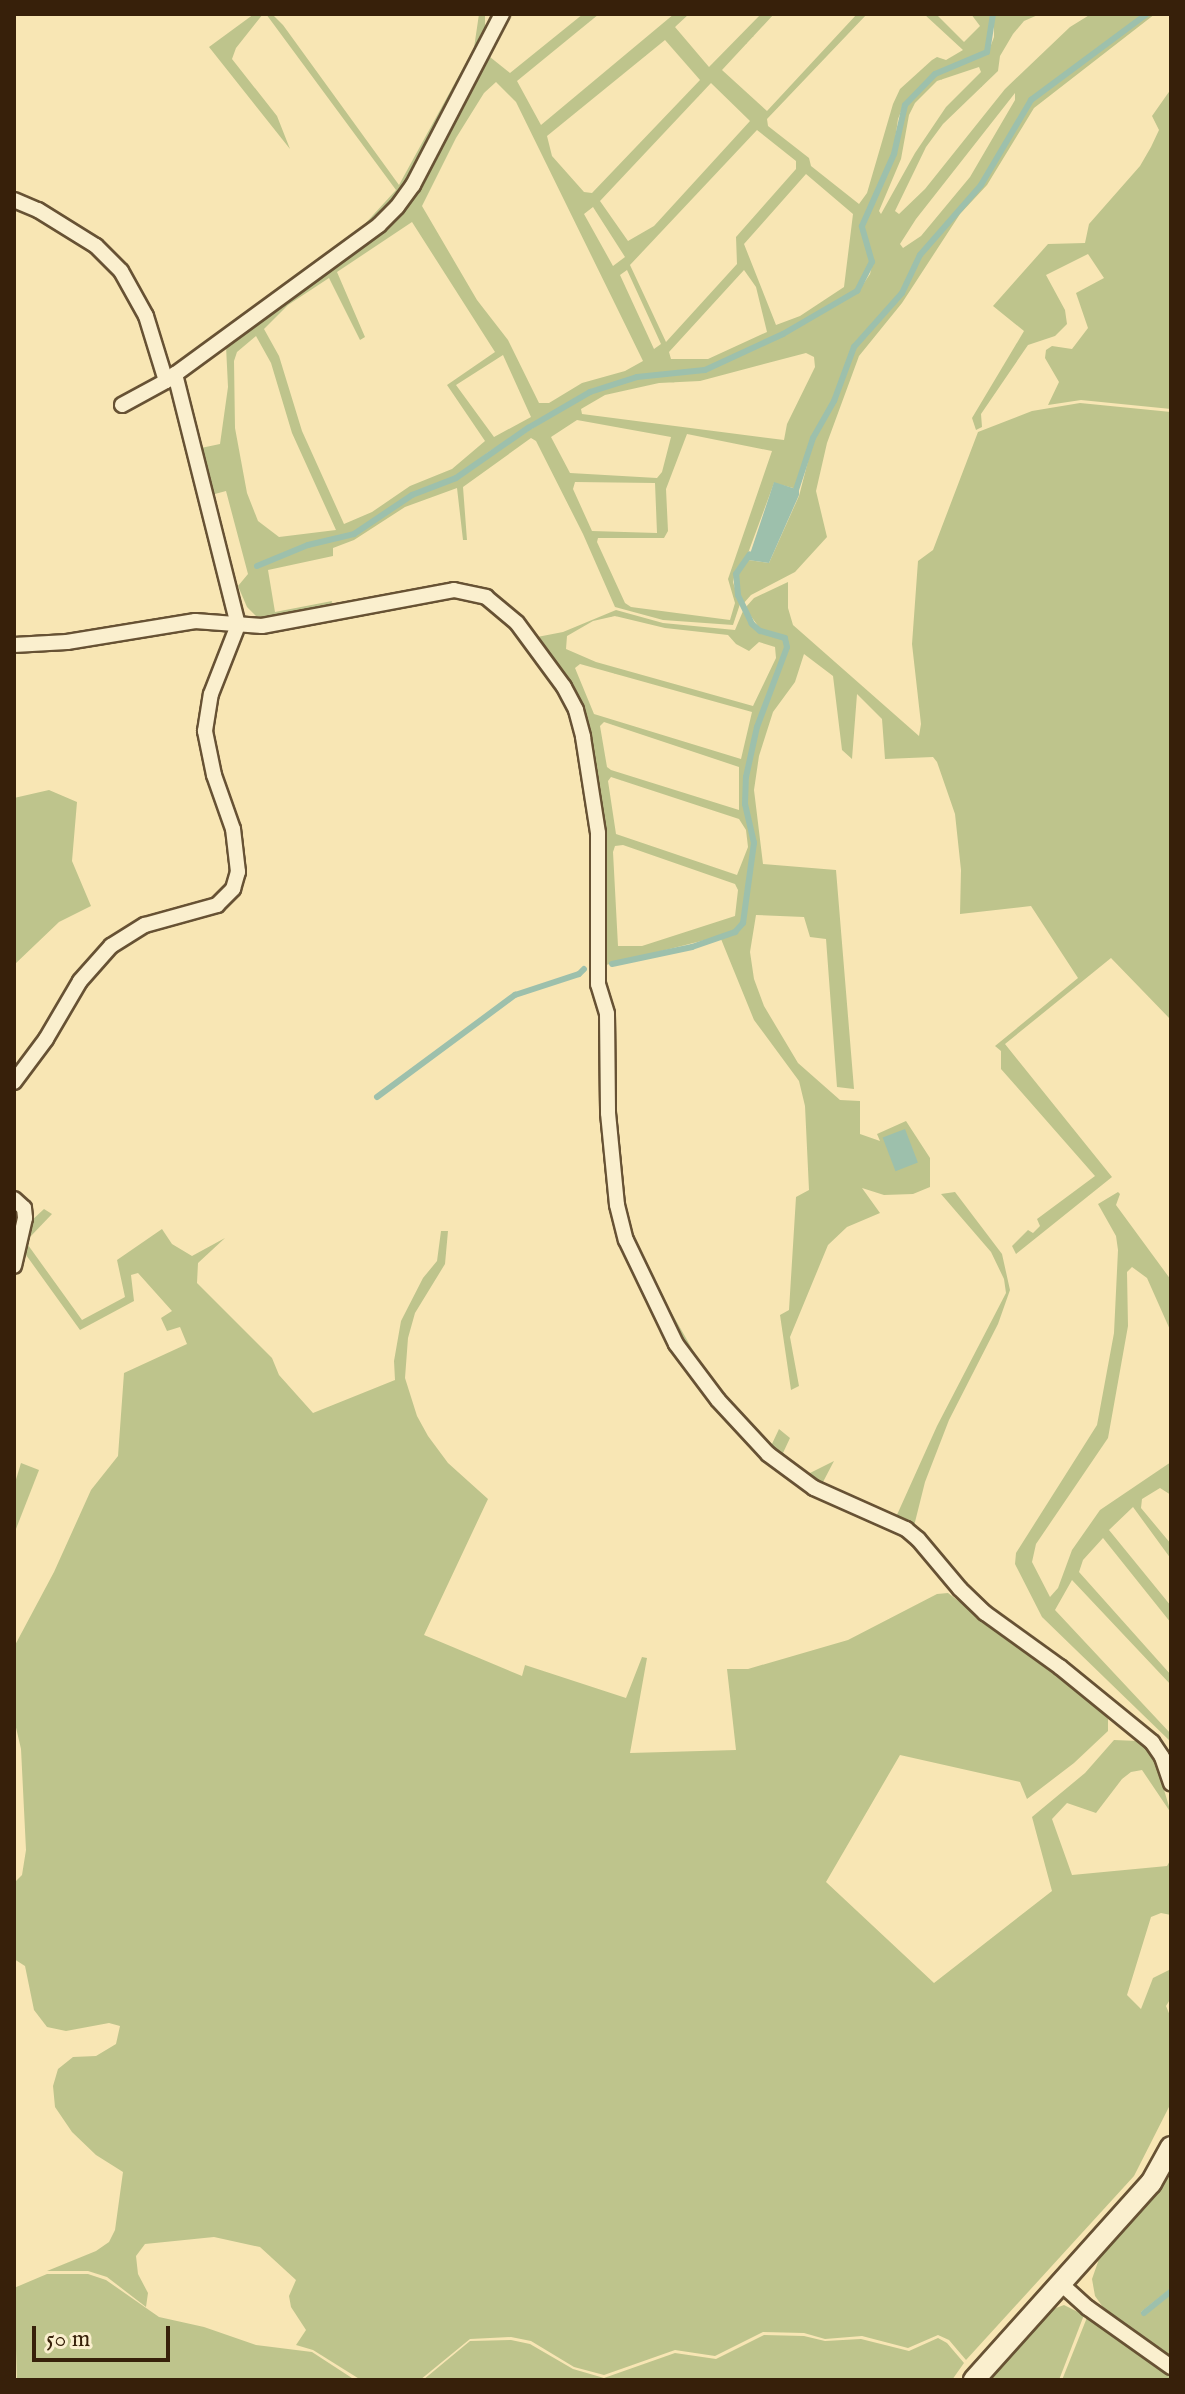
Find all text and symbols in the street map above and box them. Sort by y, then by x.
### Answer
scale bar [36,2310,174,2360]
text: 50 m [46,2324,90,2355]

